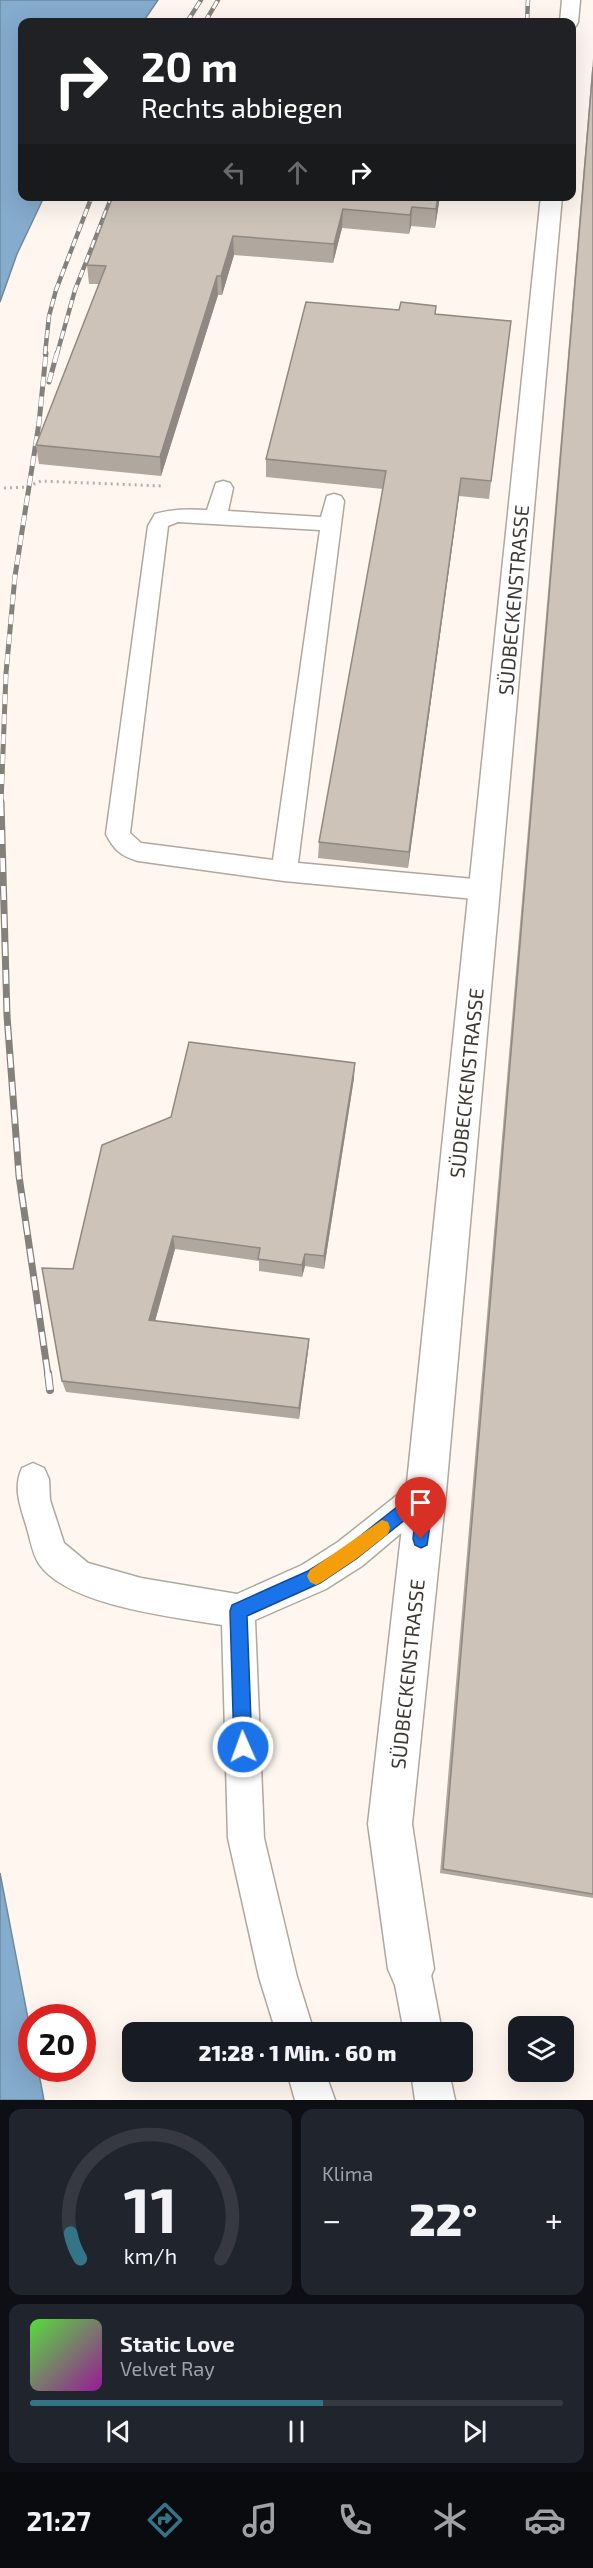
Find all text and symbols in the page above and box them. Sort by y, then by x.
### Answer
text: 20 m [141,40,238,90]
icon: right [42,42,120,120]
text: Rechts abbiegen [141,91,343,123]
icon: left [218,156,251,189]
icon: ahead [281,156,314,189]
icon: right [344,156,377,189]
street label: SÜDBECKENSTRASSE [493,504,533,696]
street label: SÜDBECKENSTRASSE [444,987,488,1179]
pin [395,1477,446,1539]
icon: arrive [404,1486,437,1519]
street label: SÜDBECKENSTRASSE [385,1578,429,1770]
position arrow [211,1715,275,1779]
speed limit sign: 20 [18,2004,96,2082]
map controls [508,2016,574,2082]
button: layers [508,2016,574,2082]
text: 21:28 · 1 Min. · 60 m [199,2039,396,2065]
text: Klima [322,2161,373,2185]
text: 11 [124,2171,177,2246]
text: 22° [409,2191,477,2245]
text: − [322,2199,341,2239]
text: + [545,2199,563,2239]
text: km/h [124,2243,177,2268]
text: Static Love [120,2330,235,2356]
text: Velvet Ray [120,2356,215,2380]
icon: previous [102,2415,135,2448]
icon: pause [280,2415,313,2448]
icon: next [458,2415,491,2448]
icon: directions [144,2499,186,2541]
icon: music [239,2499,281,2541]
icon: phone [334,2499,376,2541]
icon: climate [429,2499,471,2541]
icon: car [524,2499,566,2541]
text: 21:27 [27,2504,91,2536]

